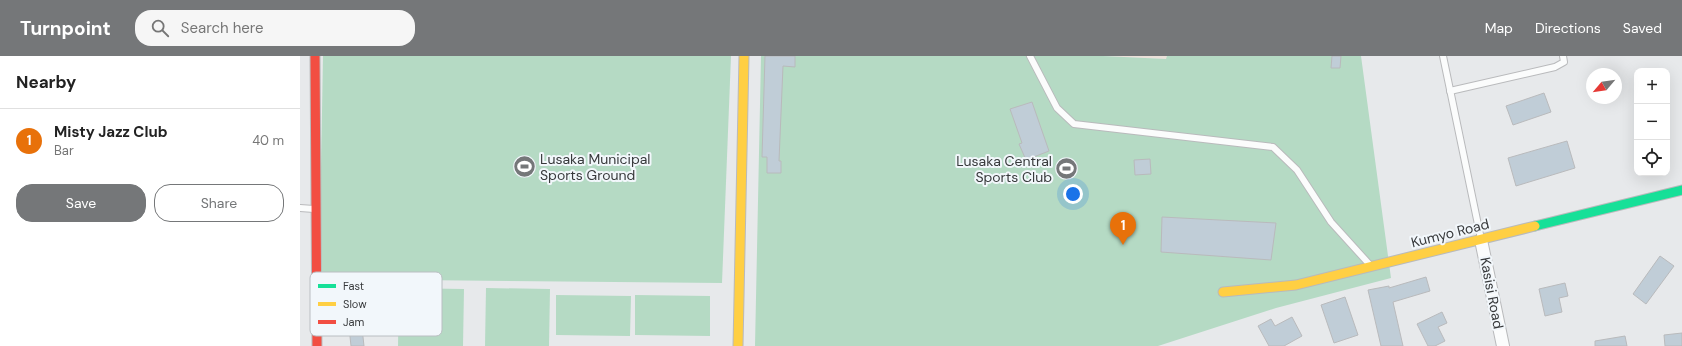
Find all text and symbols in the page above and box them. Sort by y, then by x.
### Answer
search box [135,10,415,46]
text: Turnpoint [20,16,111,41]
icon: search [149,17,171,39]
text: Search here [181,18,264,38]
text: Map [1485,19,1513,37]
text: Directions [1535,19,1601,37]
text: Saved [1623,19,1662,37]
north arrow [1586,68,1622,104]
map controls [1634,68,1670,176]
button: + [1634,68,1670,104]
text: Nearby [16,71,76,93]
button: − [1634,104,1670,140]
text: Misty Jazz Club [54,122,168,142]
text: 1 [27,132,31,149]
text: 40 m [252,132,284,149]
button: locate [1634,140,1670,176]
text: Bar [54,142,74,159]
place label: Lusaka Municipal Sports Ground [540,150,650,184]
place label: Lusaka Central Sports Club [956,152,1052,186]
sports icon: Lusaka Municipal Sports Ground [511,154,537,180]
sports icon: Lusaka Central Sports Club [1054,156,1080,182]
button: Save [16,184,146,222]
button: Share [154,184,284,222]
your location [1063,184,1083,204]
pin: 1 [1110,212,1136,245]
street label: Kumyo Road [1409,215,1491,251]
street label: Kasisi Road [1476,256,1508,330]
legend [310,272,442,336]
text: Fast [343,279,364,293]
text: Slow [343,297,367,311]
text: Jam [343,315,364,329]

